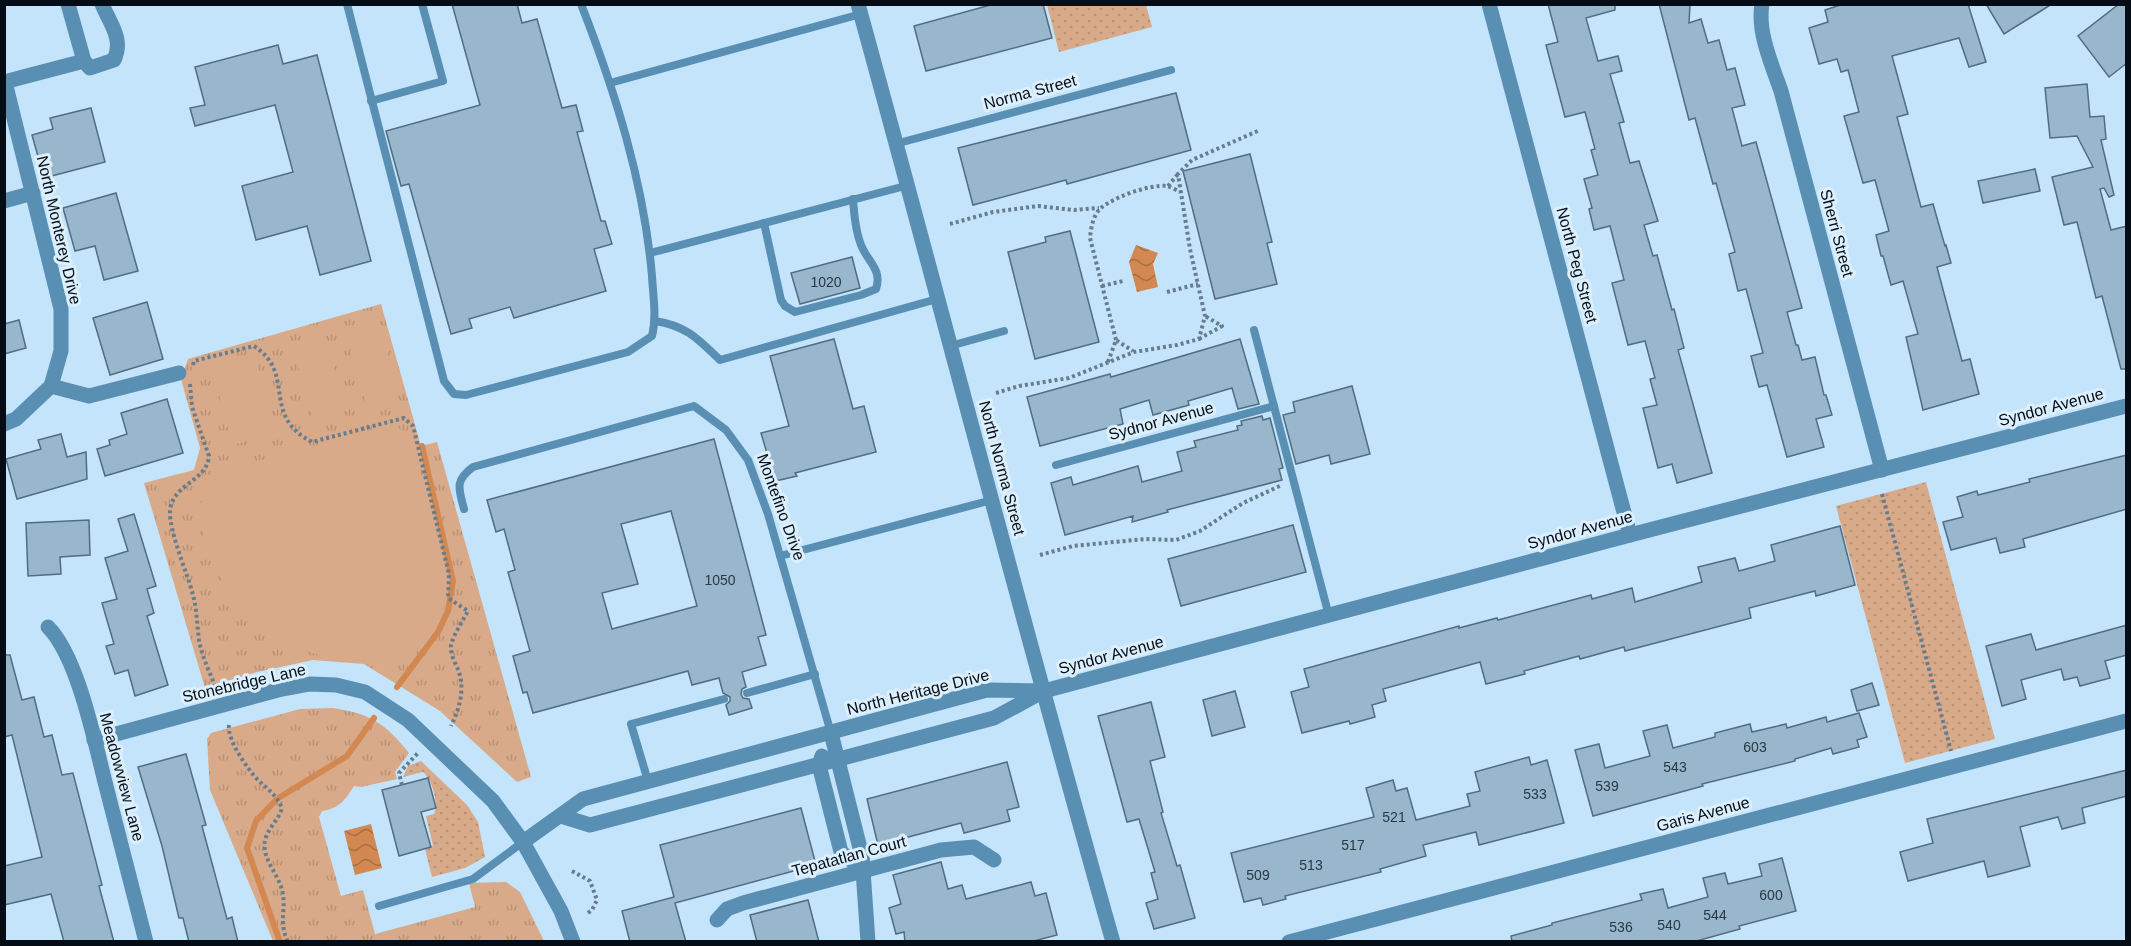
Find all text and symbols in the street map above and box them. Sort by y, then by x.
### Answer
street label: Norma Street [982,71,1079,113]
street label: North Monterey Drive [34,154,84,306]
street label: Sherri Street [1817,187,1857,279]
street label: North Peg Street [1553,205,1601,325]
house number: 1020 [810,274,842,290]
street label: Syndor Avenue [1997,385,2106,429]
street label: North Norma Street [976,399,1028,538]
street label: Sydnor Avenue [1107,399,1216,443]
street label: Montefino Drive [754,451,808,563]
street label: Syndor Avenue [1526,508,1635,552]
house number: 1050 [704,572,736,588]
street label: Syndor Avenue [1057,633,1166,677]
street label: Stonebridge Lane [181,660,308,705]
street label: North Heritage Drive [845,666,991,718]
street label: Meadowview Lane [97,711,147,843]
house number: 603 [1743,739,1767,755]
house number: 543 [1663,759,1687,775]
house number: 539 [1595,778,1619,794]
house number: 533 [1523,786,1547,802]
street label: Garis Avenue [1655,793,1752,835]
house number: 521 [1382,809,1406,825]
street label: Tepatatlan Court [790,832,908,879]
house number: 517 [1341,837,1365,853]
house number: 513 [1299,857,1323,873]
house number: 509 [1246,867,1270,883]
house number: 600 [1759,887,1783,903]
house number: 544 [1703,907,1727,923]
house number: 540 [1657,917,1681,933]
house number: 536 [1609,919,1633,935]

